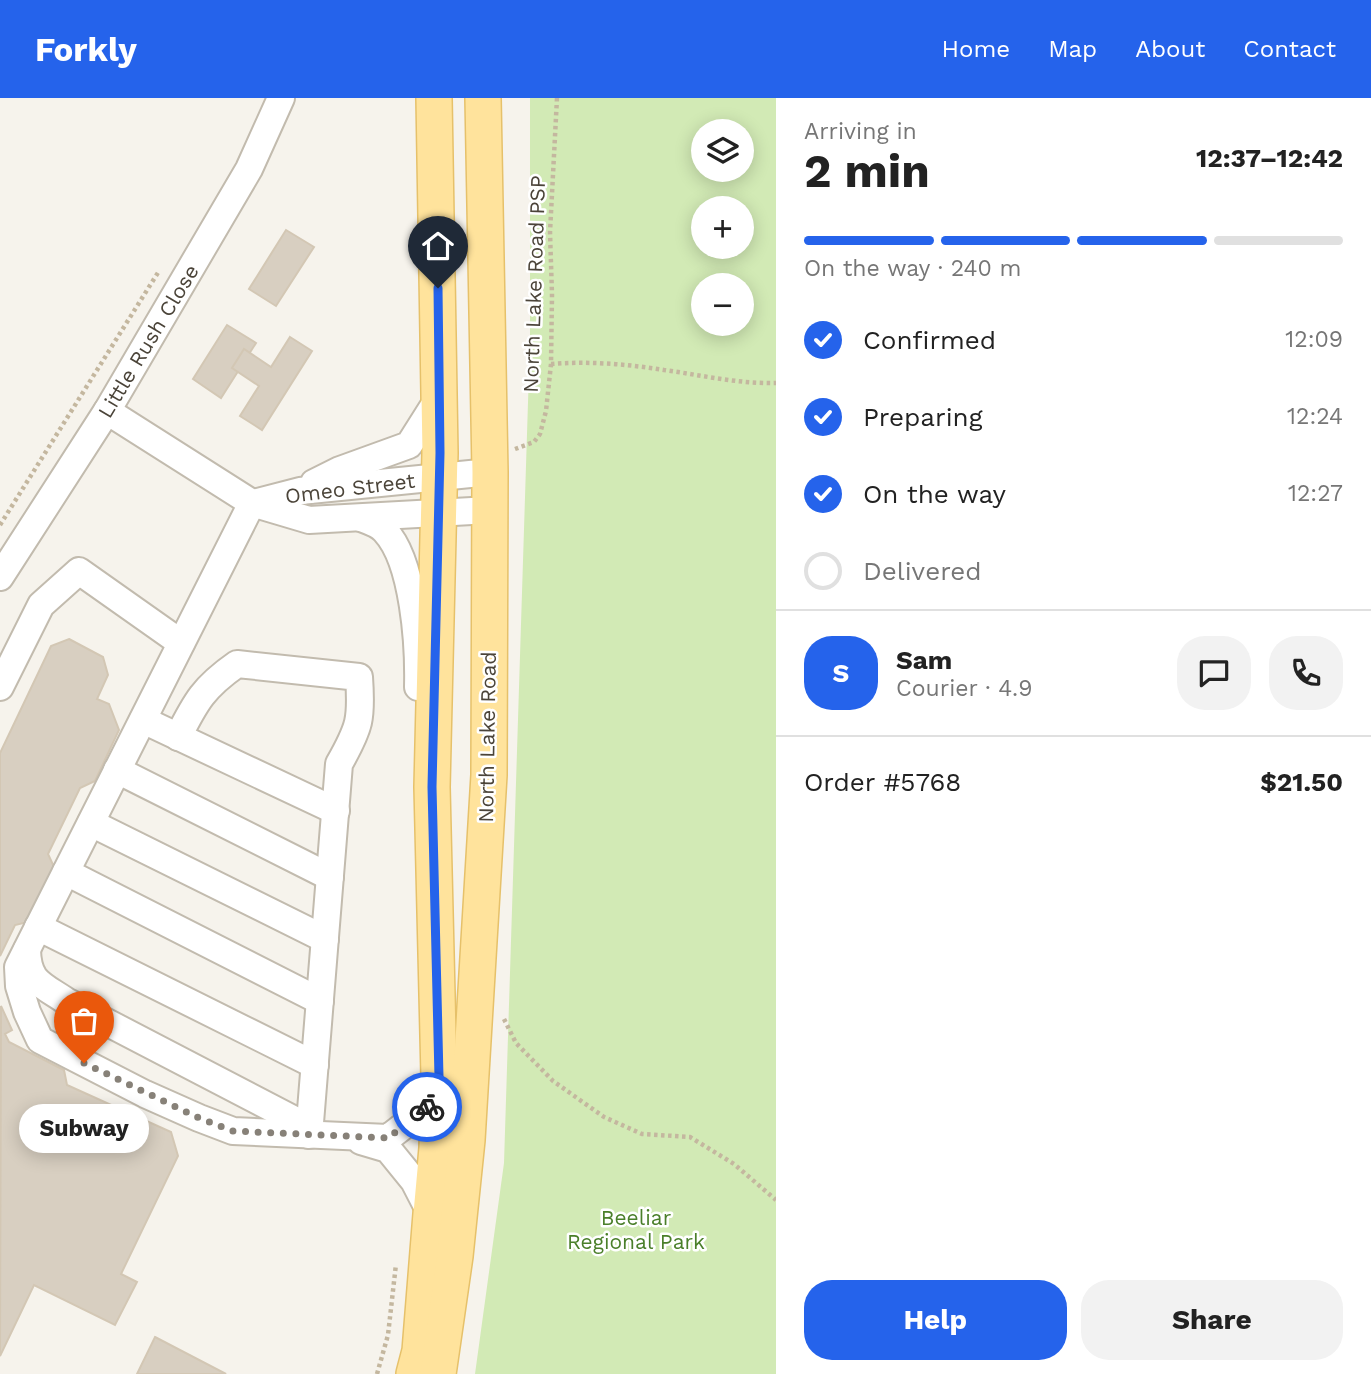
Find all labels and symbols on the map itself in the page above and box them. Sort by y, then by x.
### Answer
street label: North Lake Road PSP [518,175,550,393]
pin [408,216,468,288]
street label: Little Rush Close [92,260,204,422]
street label: Omeo Street [284,468,417,508]
street label: North Lake Road [473,651,501,823]
pin [54,991,114,1063]
courier [392,1072,462,1142]
callout: Subway [19,1105,149,1154]
park label: Beeliar Regional Park [567,1205,705,1254]

